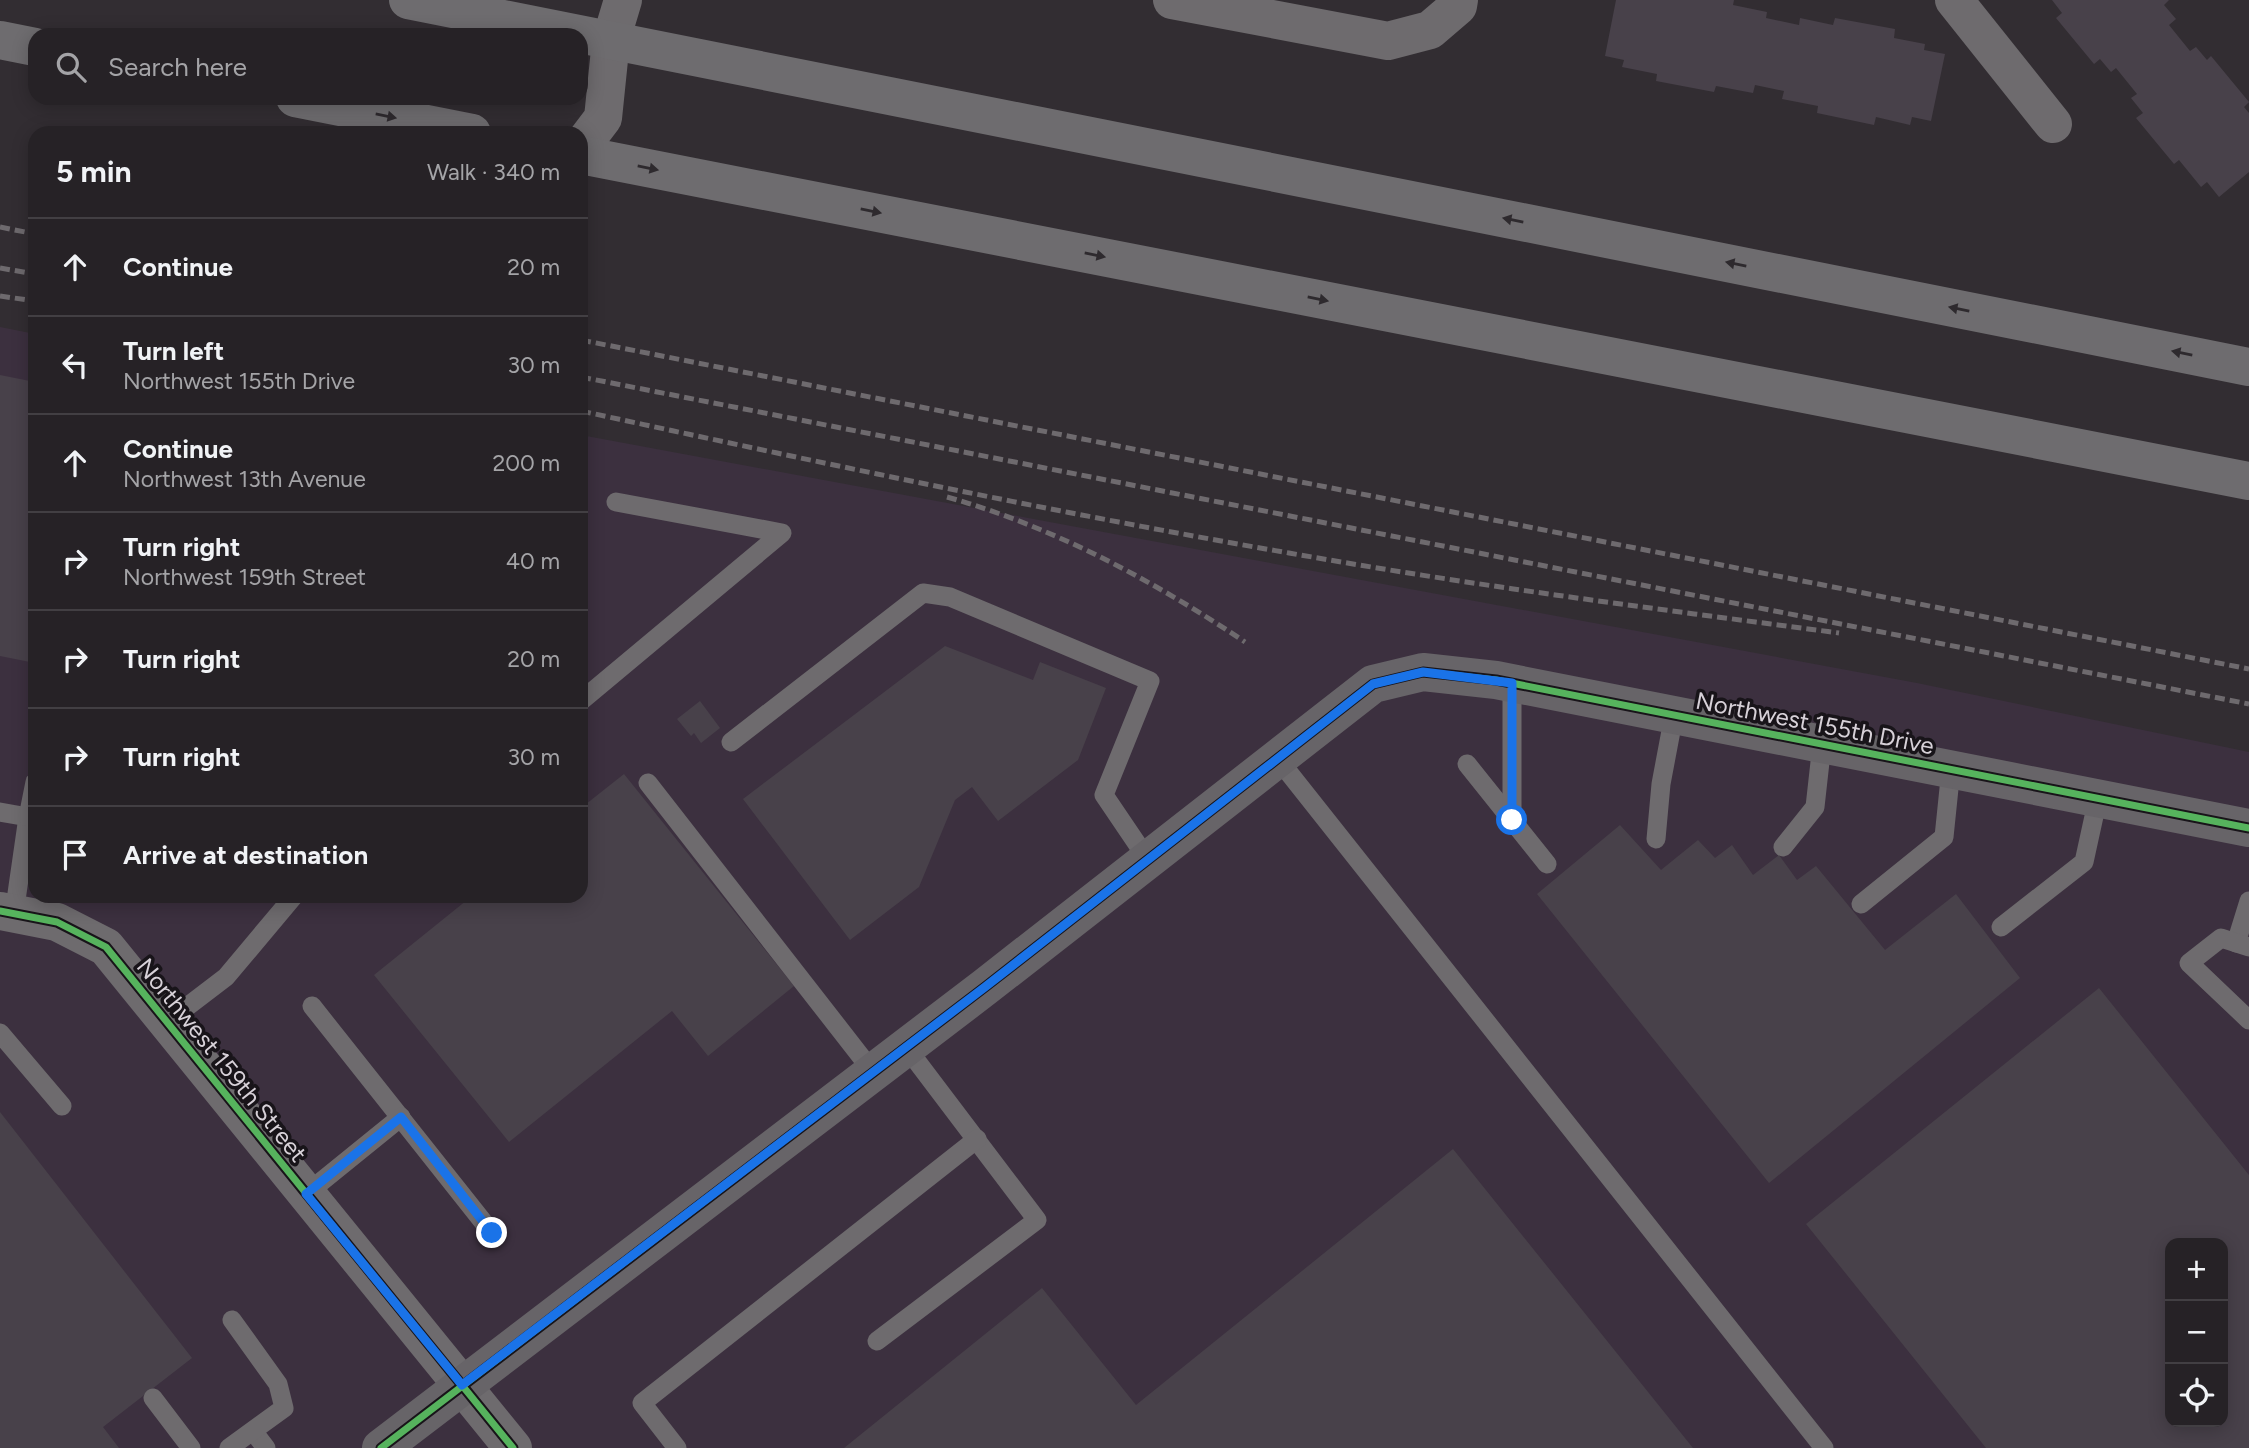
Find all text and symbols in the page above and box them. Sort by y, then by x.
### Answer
search box [28,28,588,105]
icon: search [52,48,90,86]
text: Search here [108,51,247,83]
one-way arrow [375,111,397,122]
text: 5 min [56,153,132,190]
text: Walk · 340 m [427,158,560,186]
one-way arrow [637,162,659,173]
one-way arrow [860,206,882,217]
one-way arrow [1502,214,1524,225]
icon: ahead [56,248,94,286]
one-way arrow [1084,250,1106,261]
text: Continue [123,251,233,283]
text: 20 m [507,253,560,281]
one-way arrow [1725,259,1747,270]
one-way arrow [1307,293,1329,304]
one-way arrow [1948,303,1970,314]
text: Turn left [123,335,224,367]
icon: left [56,346,94,384]
one-way arrow [2171,348,2193,359]
text: 30 m [507,351,560,379]
text: Northwest 155th Drive [123,367,355,395]
text: Continue [123,433,233,465]
icon: ahead [56,444,94,482]
text: 200 m [492,449,560,477]
text: Northwest 13th Avenue [123,465,366,493]
text: Turn right [123,531,240,563]
icon: right [56,542,94,580]
text: 40 m [506,547,560,575]
text: Northwest 159th Street [123,563,366,591]
icon: right [56,640,94,678]
text: Turn right [123,643,240,675]
text: 20 m [507,645,560,673]
street label: Northwest 155th Drive [1693,686,1937,760]
icon: right [56,738,94,776]
text: Turn right [123,741,240,773]
text: 30 m [507,743,560,771]
route start [1496,804,1527,835]
icon: arrive [56,836,94,874]
text: Arrive at destination [123,839,368,871]
street label: Northwest 159th Street [131,952,313,1168]
route end [476,1217,507,1248]
map controls [2165,1238,2228,1427]
button: + [2165,1238,2228,1301]
button: − [2165,1301,2228,1364]
button: locate [2165,1364,2228,1427]

